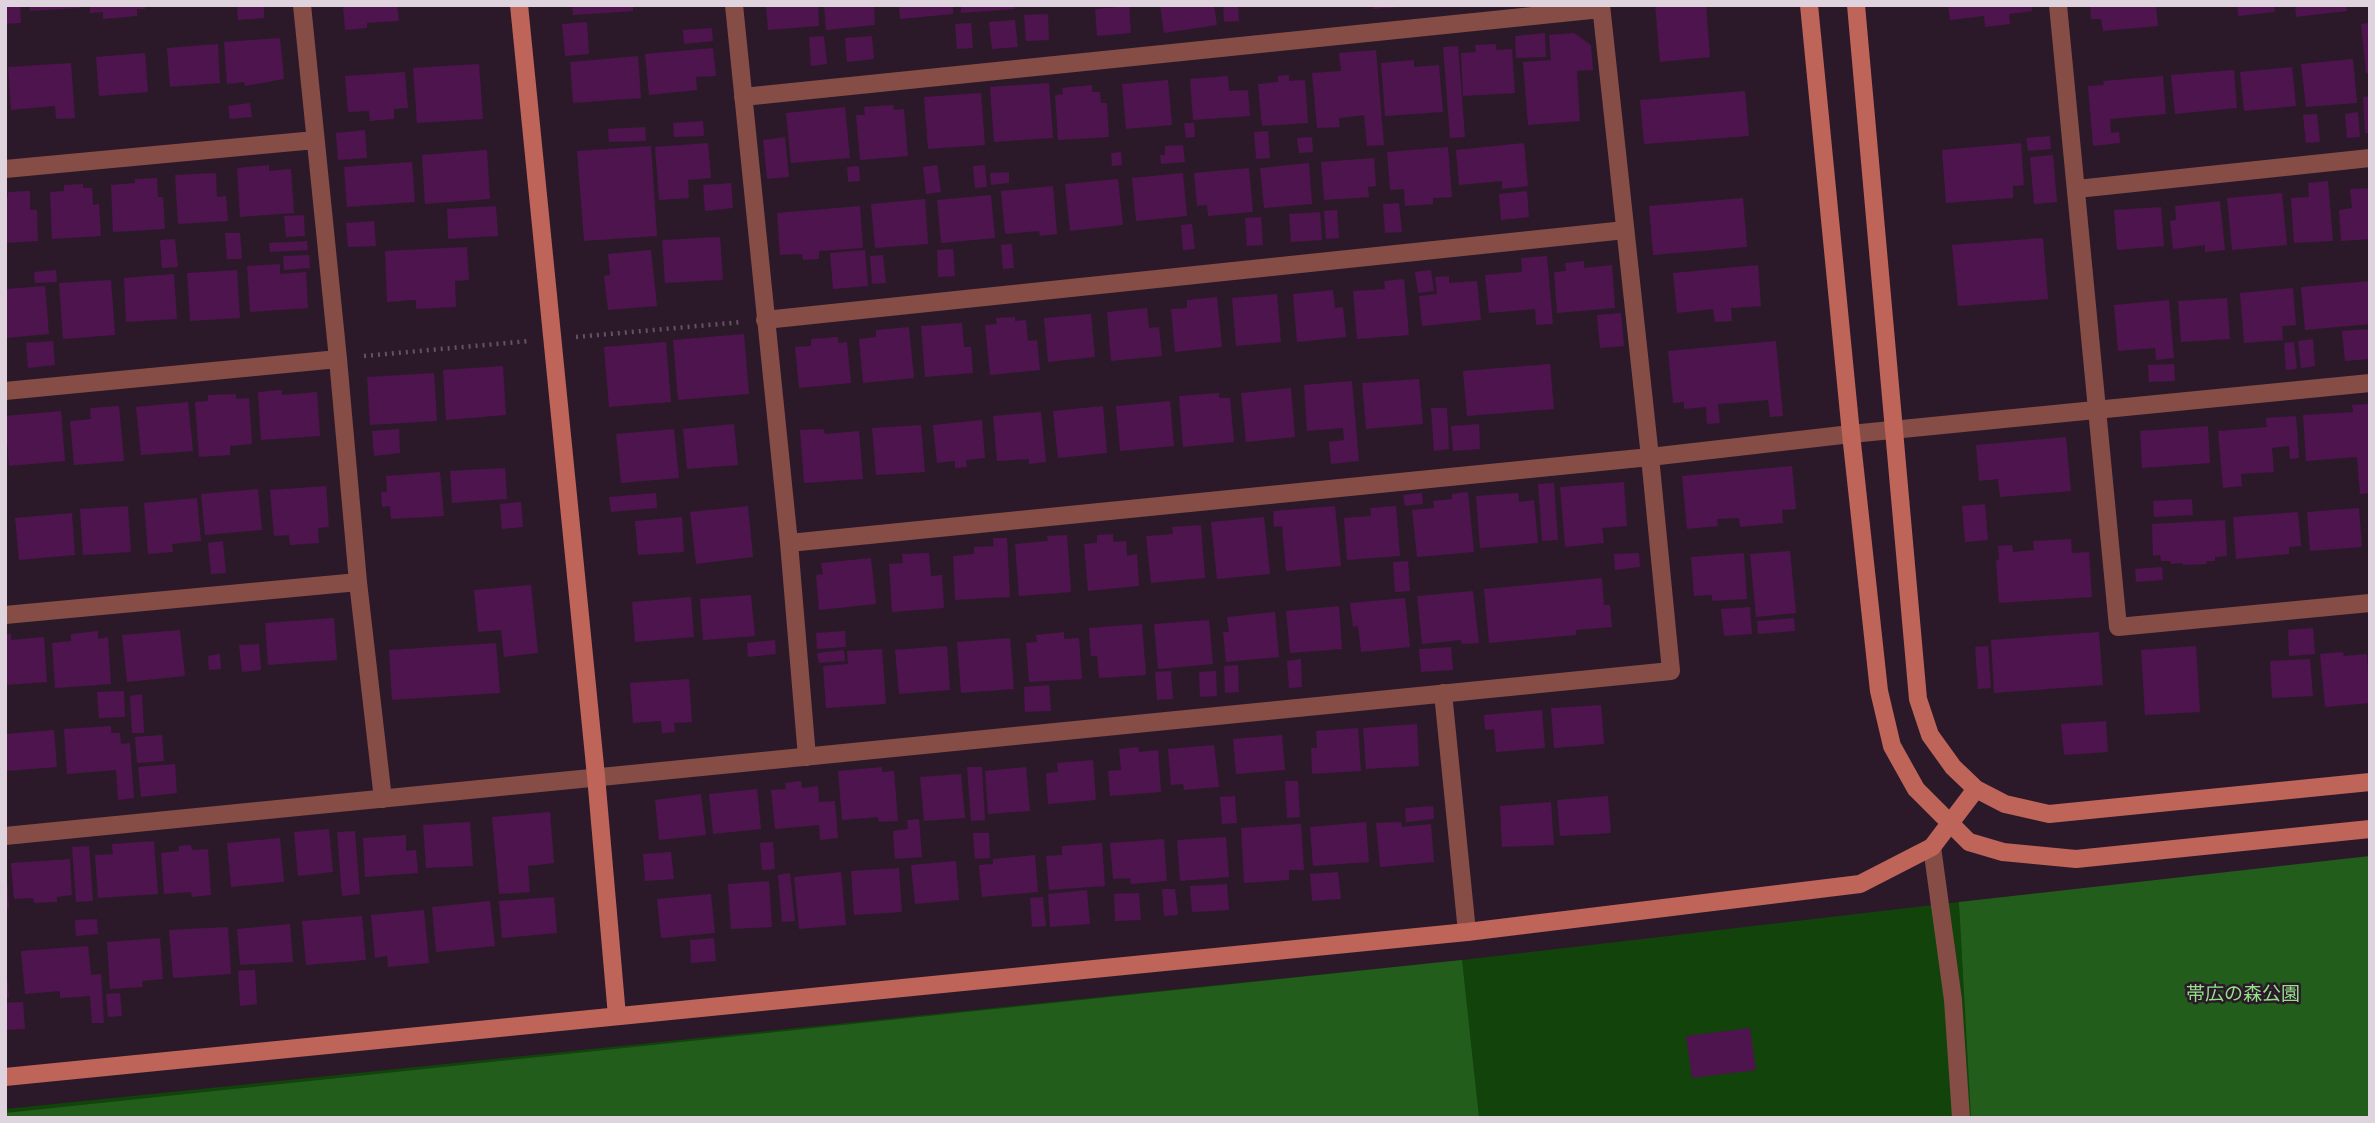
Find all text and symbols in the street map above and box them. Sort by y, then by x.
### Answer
park label: 帯広の森公園 [2186,984,2300,1006]

